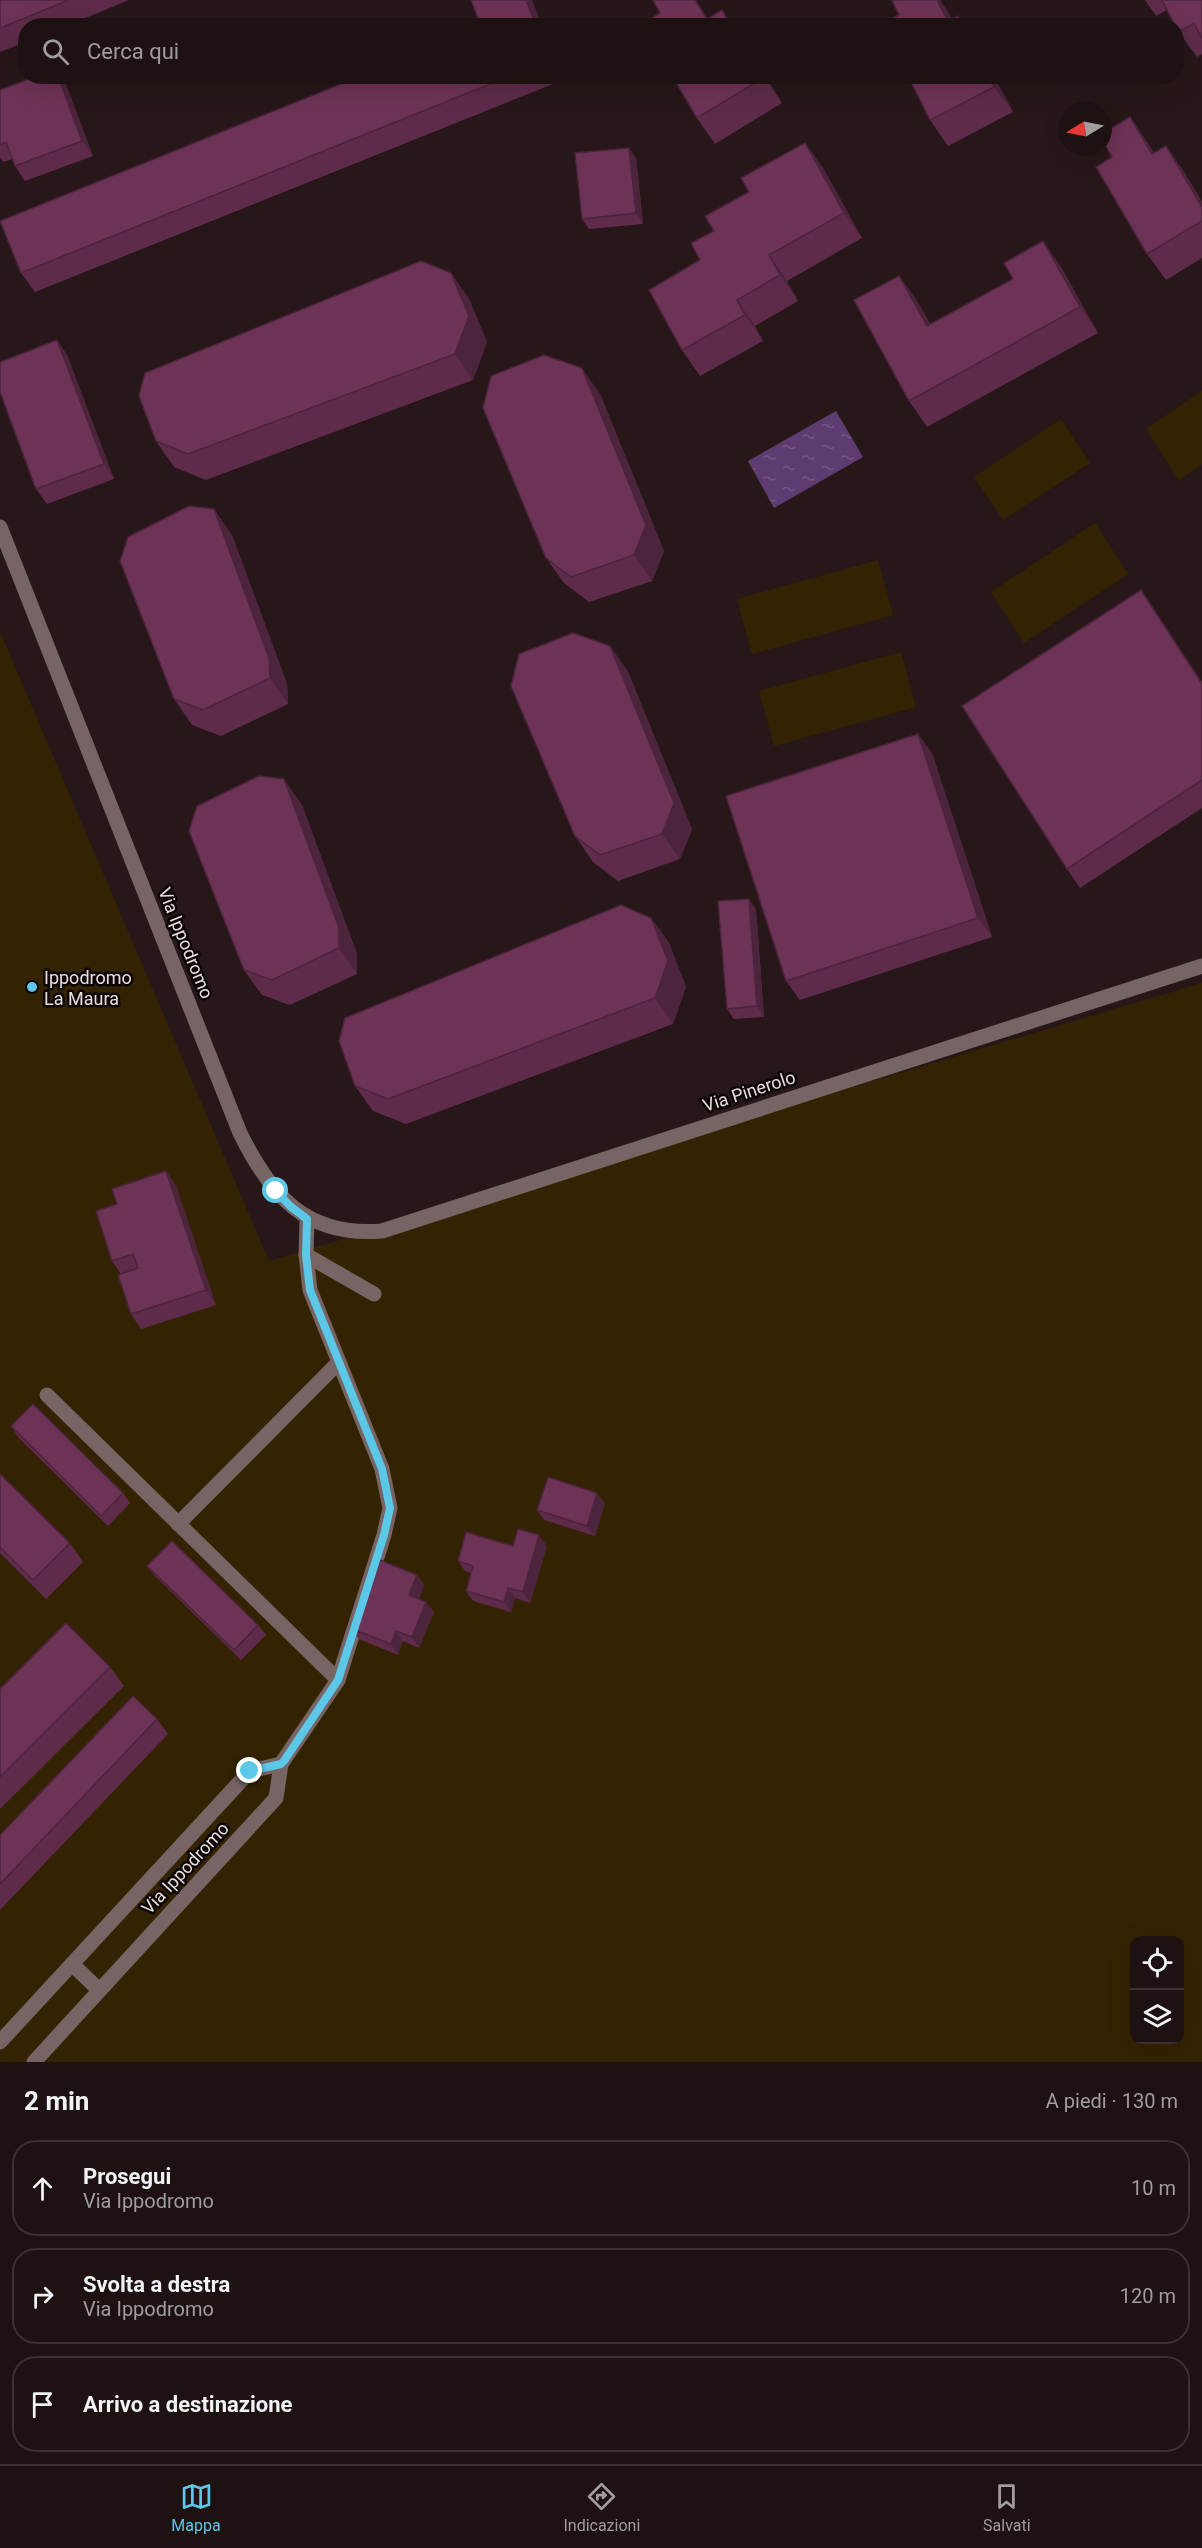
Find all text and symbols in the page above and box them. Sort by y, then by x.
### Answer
search box [18,18,1184,84]
icon: search [39,35,72,68]
text: Cerca qui [87,39,179,64]
north arrow [1058,102,1112,156]
street label: Via Ippodromo [154,884,218,1002]
place label: Ippodromo La Maura [44,967,132,1009]
marker: Ippodromo La Maura [25,980,39,994]
street label: Via Pinerolo [700,1066,798,1116]
route start [262,1177,288,1203]
route end [236,1757,262,1783]
street label: Via Ippodromo [137,1818,233,1918]
map controls [1130,1936,1184,2044]
button: locate [1130,1936,1184,1990]
button: layers [1130,1990,1184,2044]
text: 2 min [24,2086,89,2116]
text: A piedi · 130 m [1046,2089,1178,2113]
text: Prosegui [83,2164,171,2189]
icon: ahead [26,2172,59,2205]
text: 10 m [1131,2176,1176,2200]
text: Via Ippodromo [83,2189,214,2213]
text: Svolta a destra [83,2272,230,2297]
icon: right [26,2280,59,2313]
text: 120 m [1120,2284,1176,2308]
text: Via Ippodromo [83,2297,214,2321]
icon: arrive [26,2388,59,2421]
text: Arrivo a destinazione [83,2392,292,2417]
tab: Mappa [171,2480,221,2535]
tab: Indicazioni [563,2480,640,2535]
tab: Salvati [983,2480,1031,2535]

